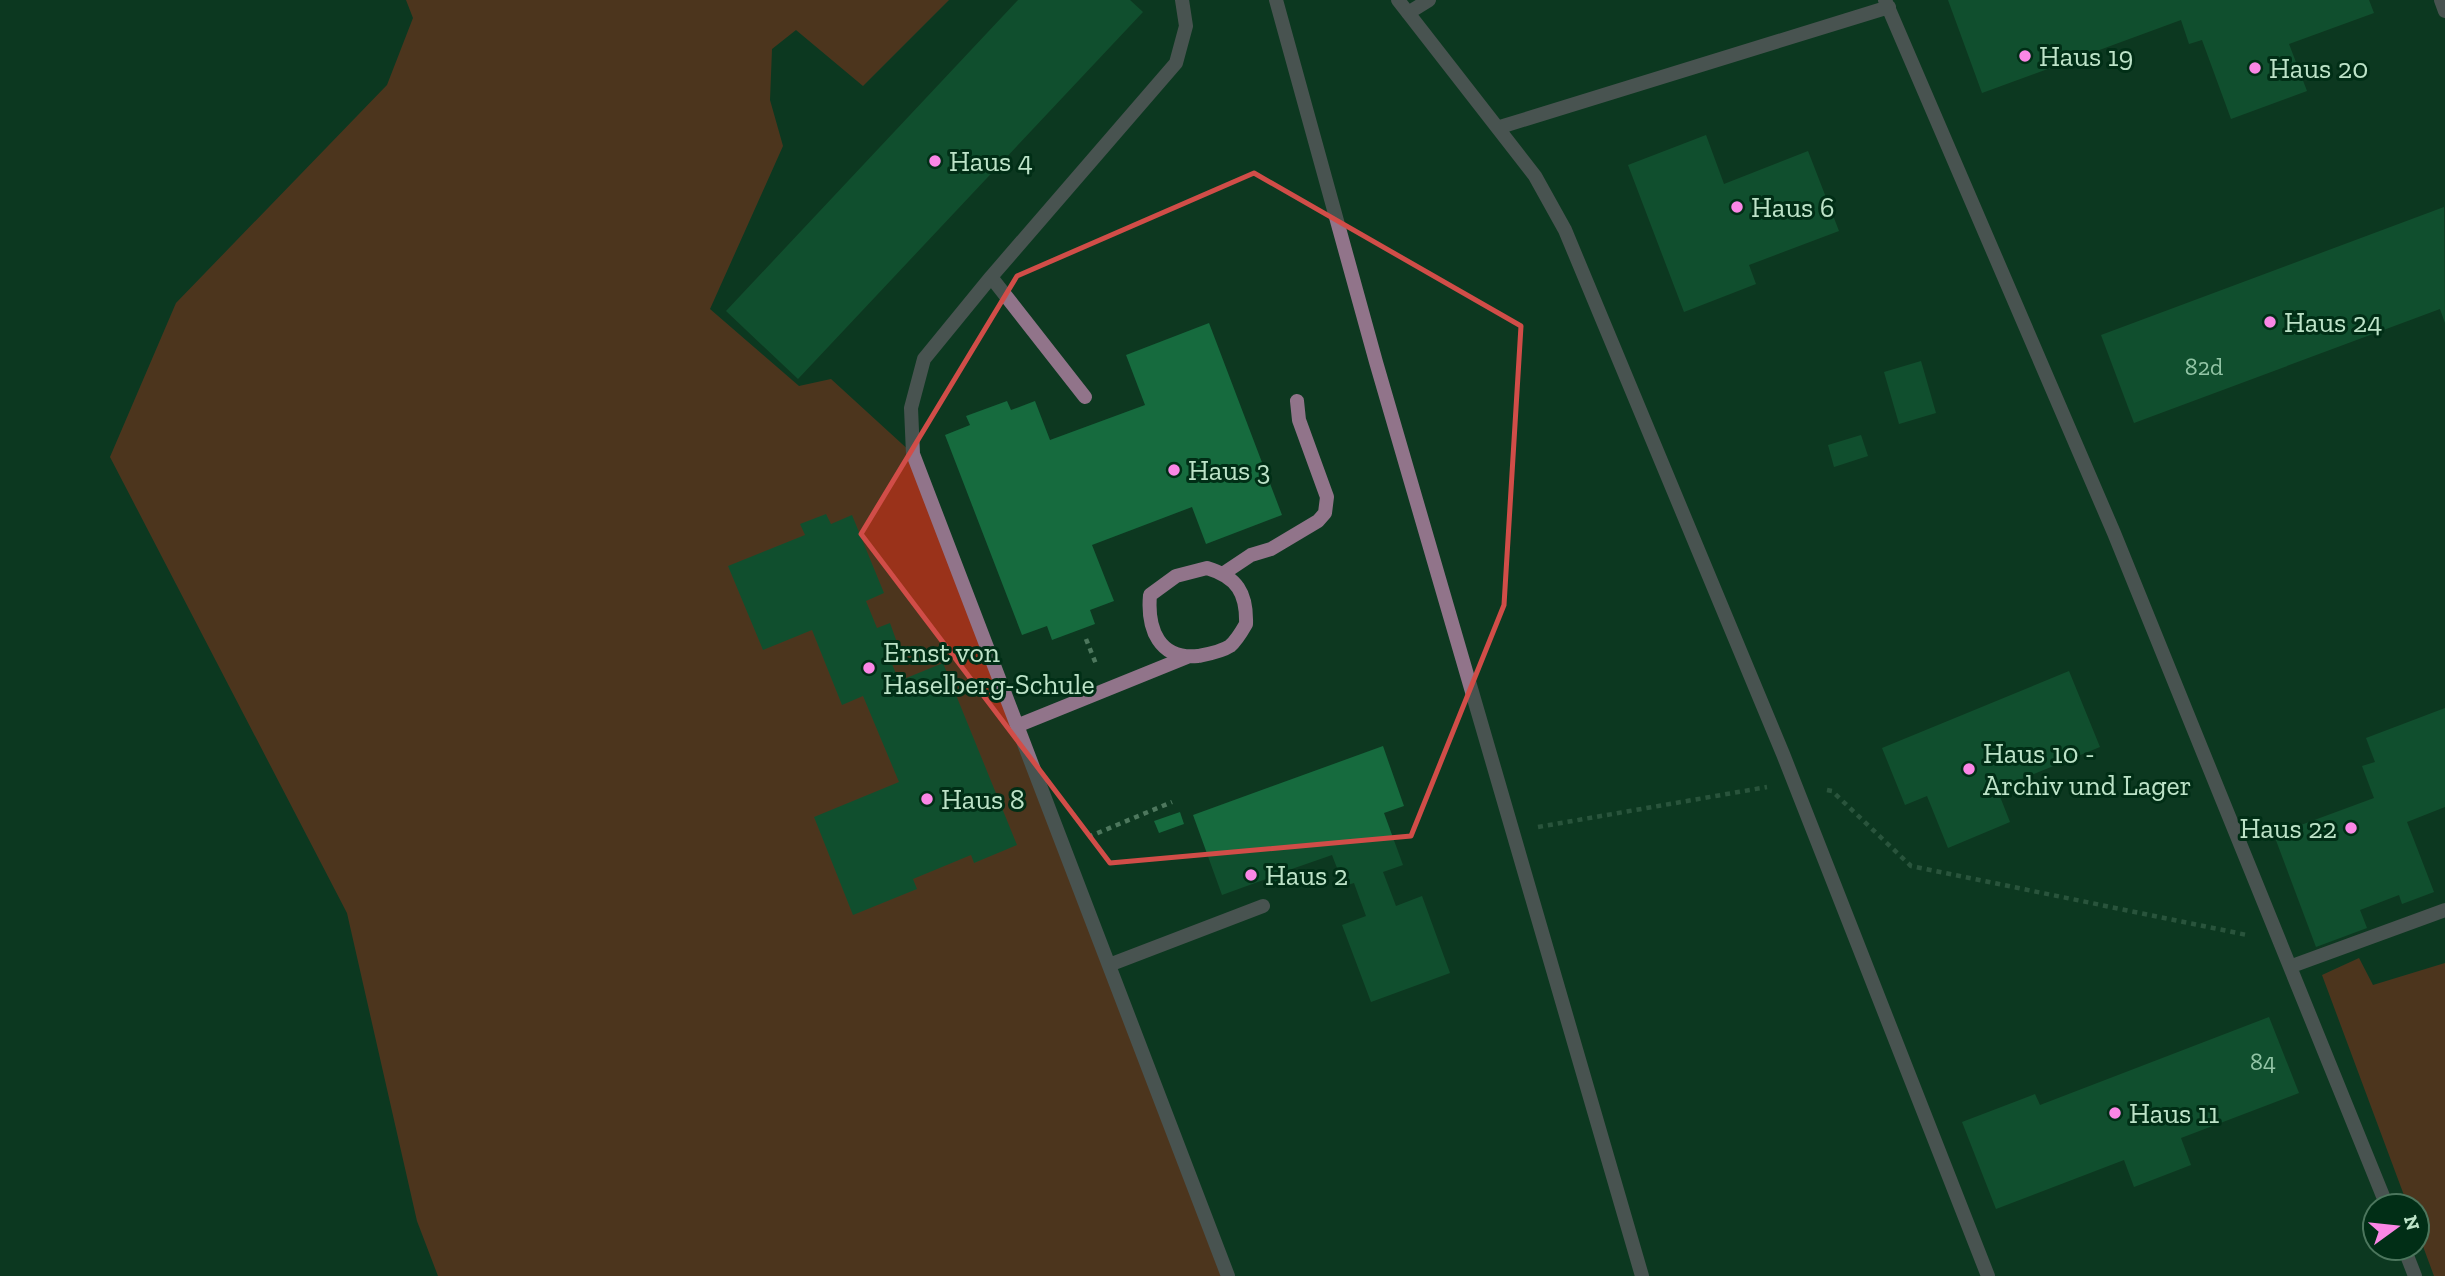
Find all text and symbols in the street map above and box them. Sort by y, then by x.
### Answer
place label: Haus 19 [2039,40,2133,73]
marker: Haus 19 [2017,48,2033,64]
place label: Haus 20 [2269,52,2368,85]
marker: Haus 20 [2247,60,2263,76]
place label: Haus 4 [949,145,1033,178]
marker: Haus 4 [927,153,943,169]
place label: Haus 6 [1751,191,1835,224]
marker: Haus 6 [1729,199,1745,215]
place label: Haus 24 [2284,306,2382,339]
marker: Haus 24 [2262,314,2278,330]
house number: 82d [2185,352,2223,381]
place label: Haus 3 [1188,454,1270,487]
marker: Haus 3 [1166,462,1182,478]
place label: Ernst von Haselberg-Schule [883,636,1095,701]
marker: Ernst von Haselberg-Schule [861,660,877,676]
place label: Haus 10 - Archiv und Lager [1983,737,2191,802]
marker: Haus 10 - Archiv und Lager [1961,761,1977,777]
place label: Haus 8 [941,783,1025,816]
marker: Haus 8 [919,791,935,807]
place label: Haus 22 [2239,812,2337,845]
marker: Haus 22 [2343,820,2359,836]
place label: Haus 2 [1265,859,1348,892]
marker: Haus 2 [1243,867,1259,883]
house number: 84 [2250,1047,2276,1076]
place label: Haus 11 [2129,1097,2219,1130]
marker: Haus 11 [2107,1105,2123,1121]
north arrow [2361,1192,2431,1262]
text: N [2399,1213,2425,1233]

